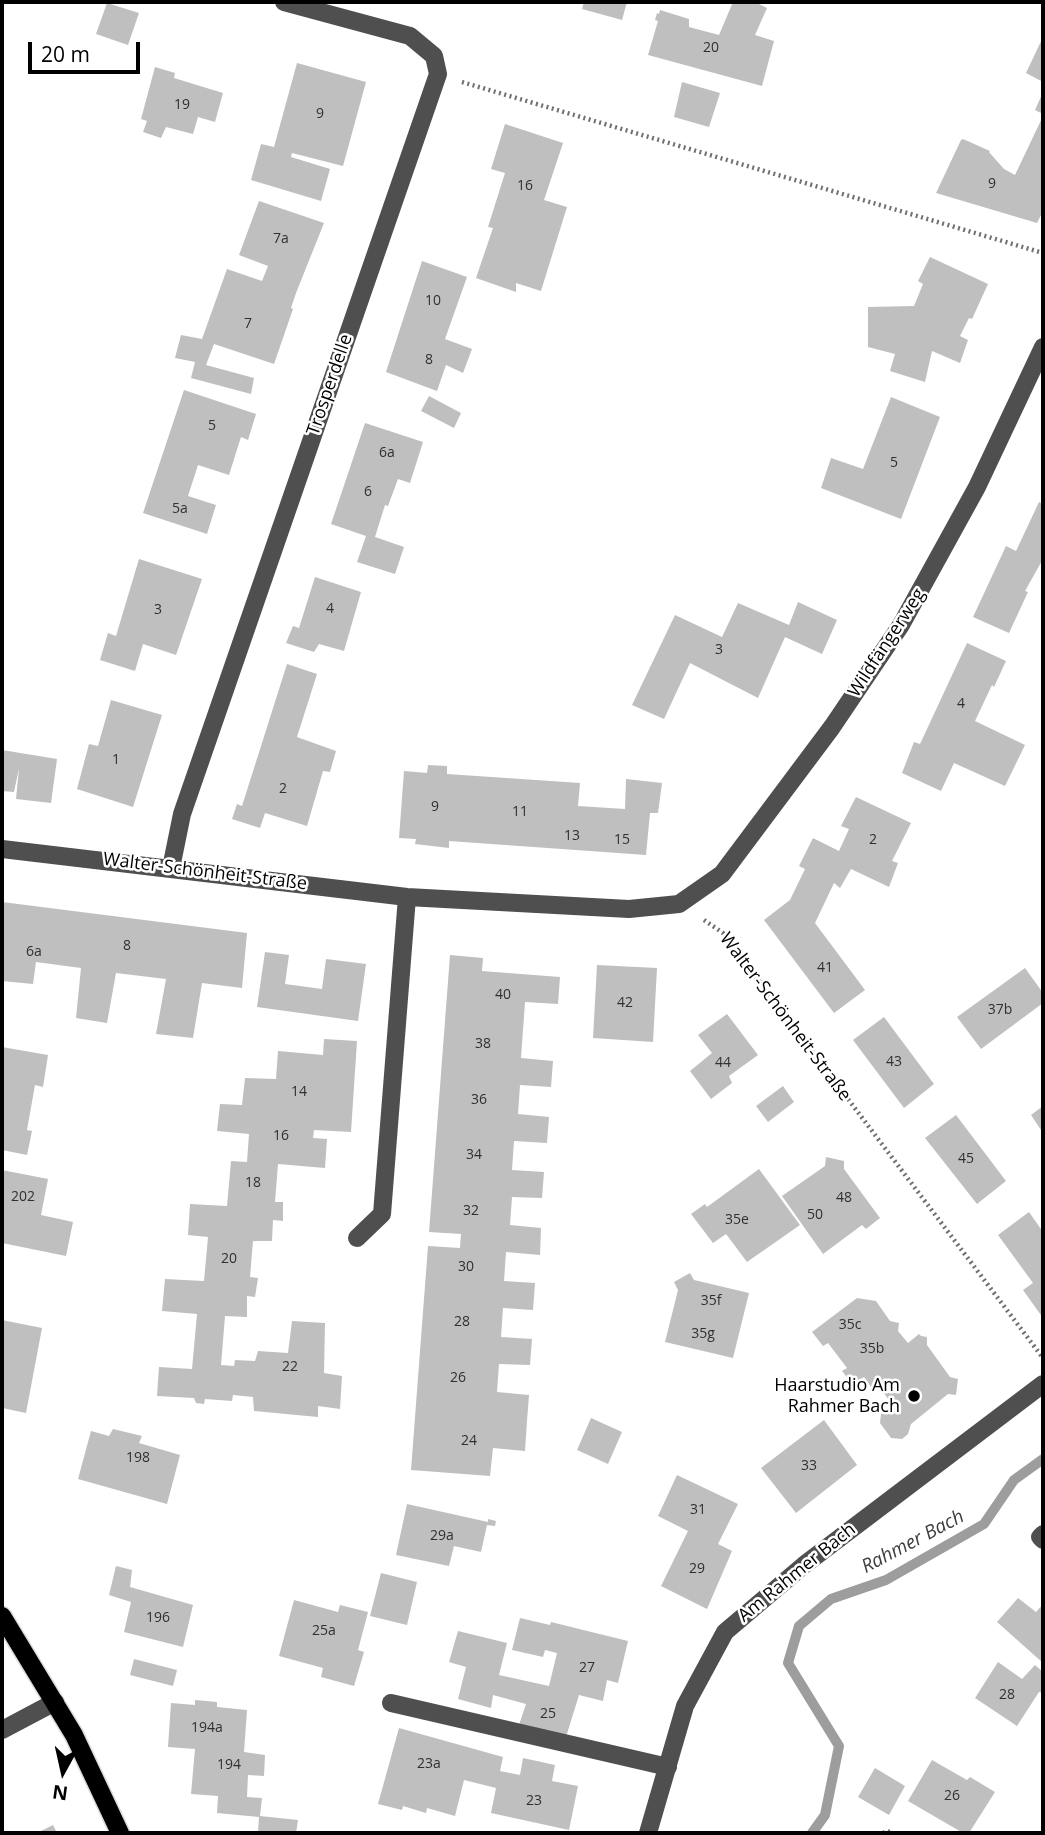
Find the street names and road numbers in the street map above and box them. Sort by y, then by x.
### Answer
street label: Trosperdelle [303,332,357,438]
street label: Wildfängerweg [844,585,930,701]
street label: Walter-Schönheit-Straße [102,849,308,895]
street label: Walter-Schönheit-Straße [715,929,855,1105]
street label: Am Rahmer Bach [734,1519,860,1627]

